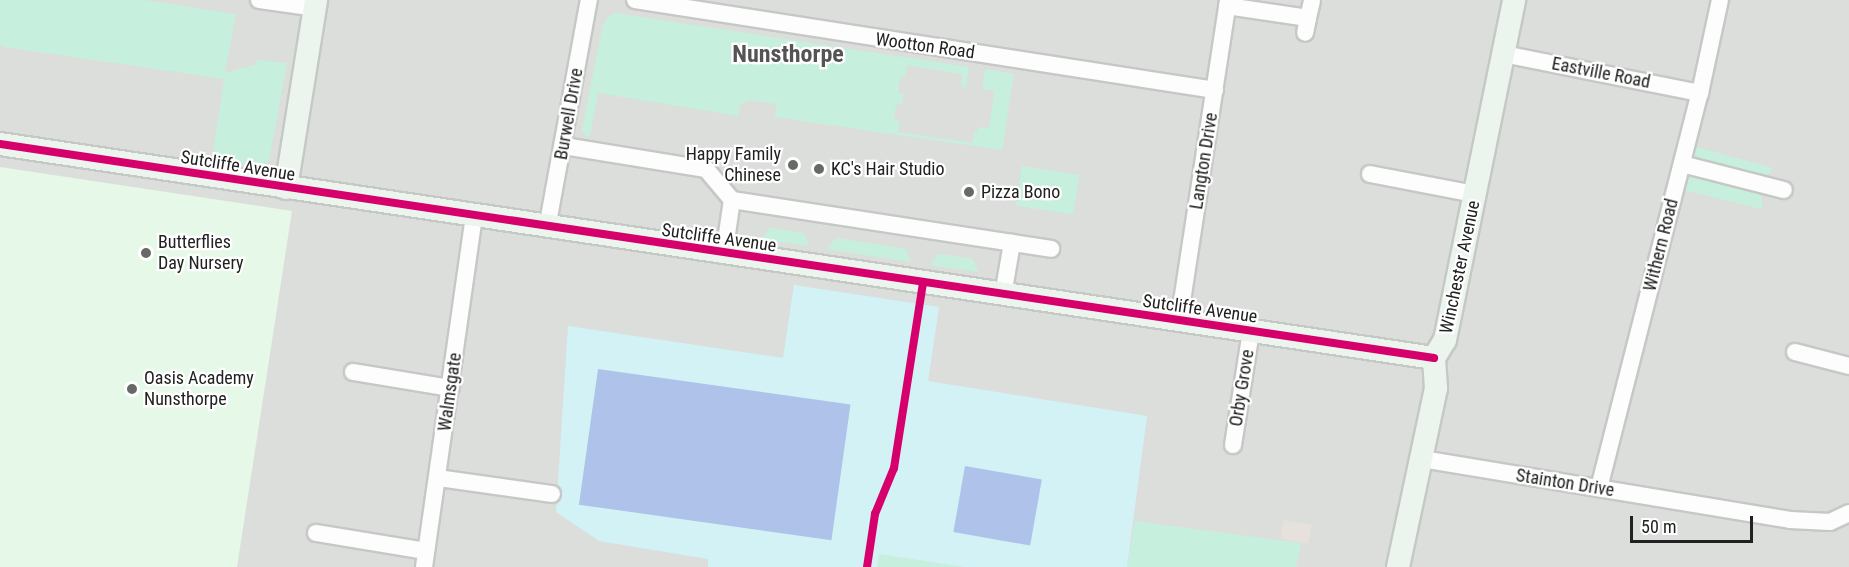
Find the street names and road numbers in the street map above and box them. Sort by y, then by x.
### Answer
street label: Wootton Road [874,28,976,64]
street label: Eastville Road [1550,53,1652,93]
street label: Burwell Drive [550,67,588,161]
street label: Langton Drive [1186,111,1222,211]
street label: Sutcliffe Avenue [179,146,297,186]
street label: Withern Road [1639,196,1683,294]
street label: Winchester Avenue [1435,199,1485,335]
street label: Sutcliffe Avenue [660,219,778,257]
street label: Sutcliffe Avenue [1141,290,1259,328]
street label: Orby Grove [1225,348,1259,428]
street label: Walmsgate [434,351,466,433]
street label: Stainton Drive [1514,465,1616,501]

